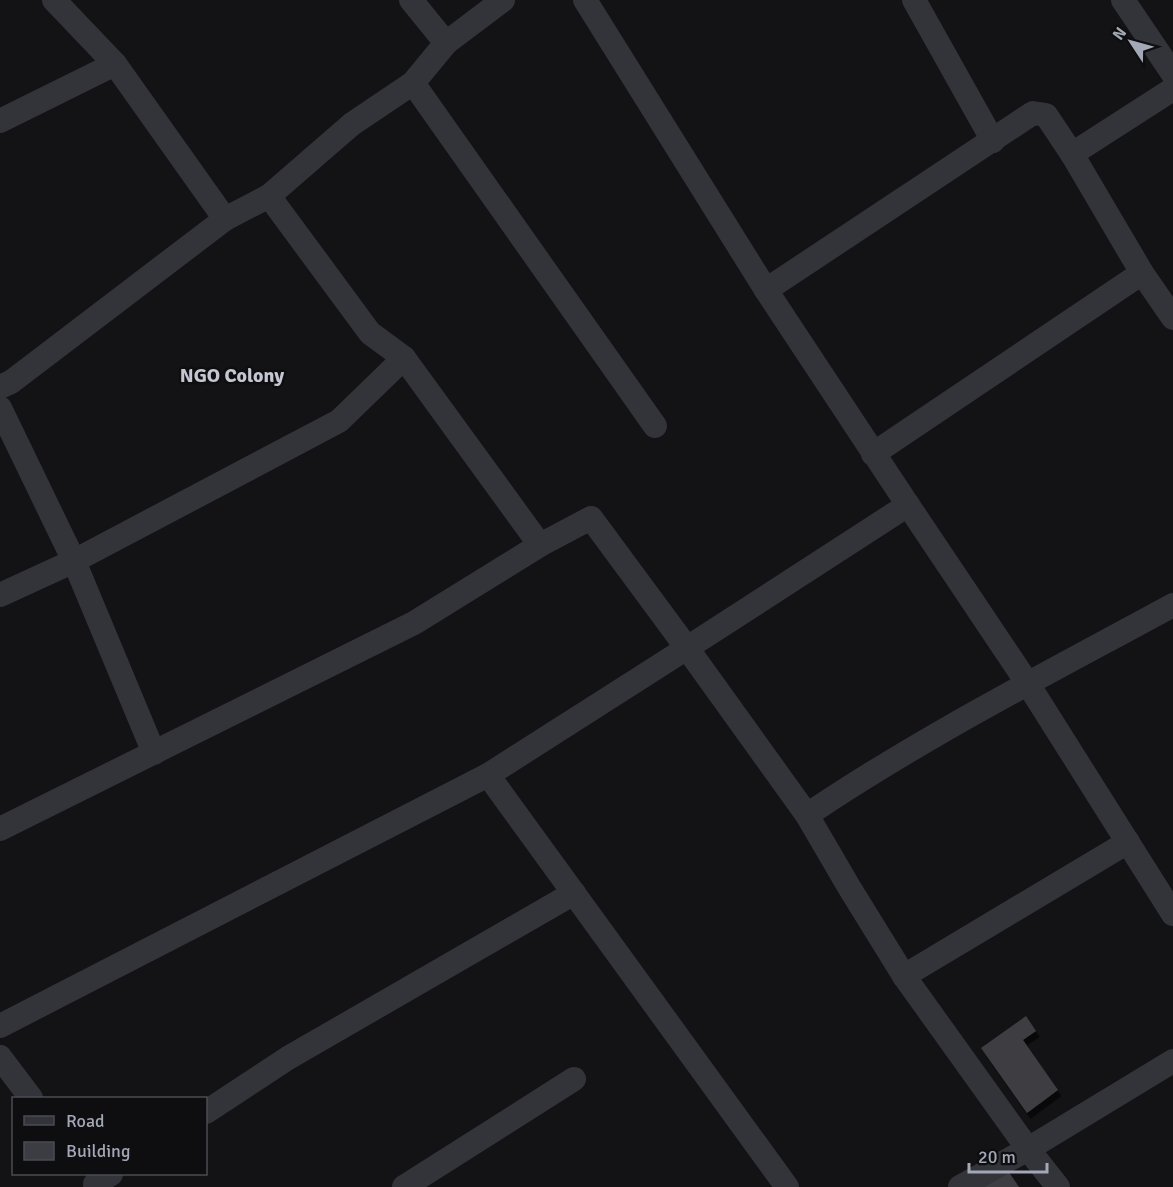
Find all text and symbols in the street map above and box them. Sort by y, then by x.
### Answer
north arrow [1101,12,1161,72]
text: N [1108,23,1131,44]
district label: NGO Colony [180,363,284,388]
legend [12,1097,207,1175]
text: Road [66,1110,105,1132]
scale bar [969,1136,1047,1174]
text: Building [66,1140,130,1162]
text: 20 m [978,1146,1016,1168]

